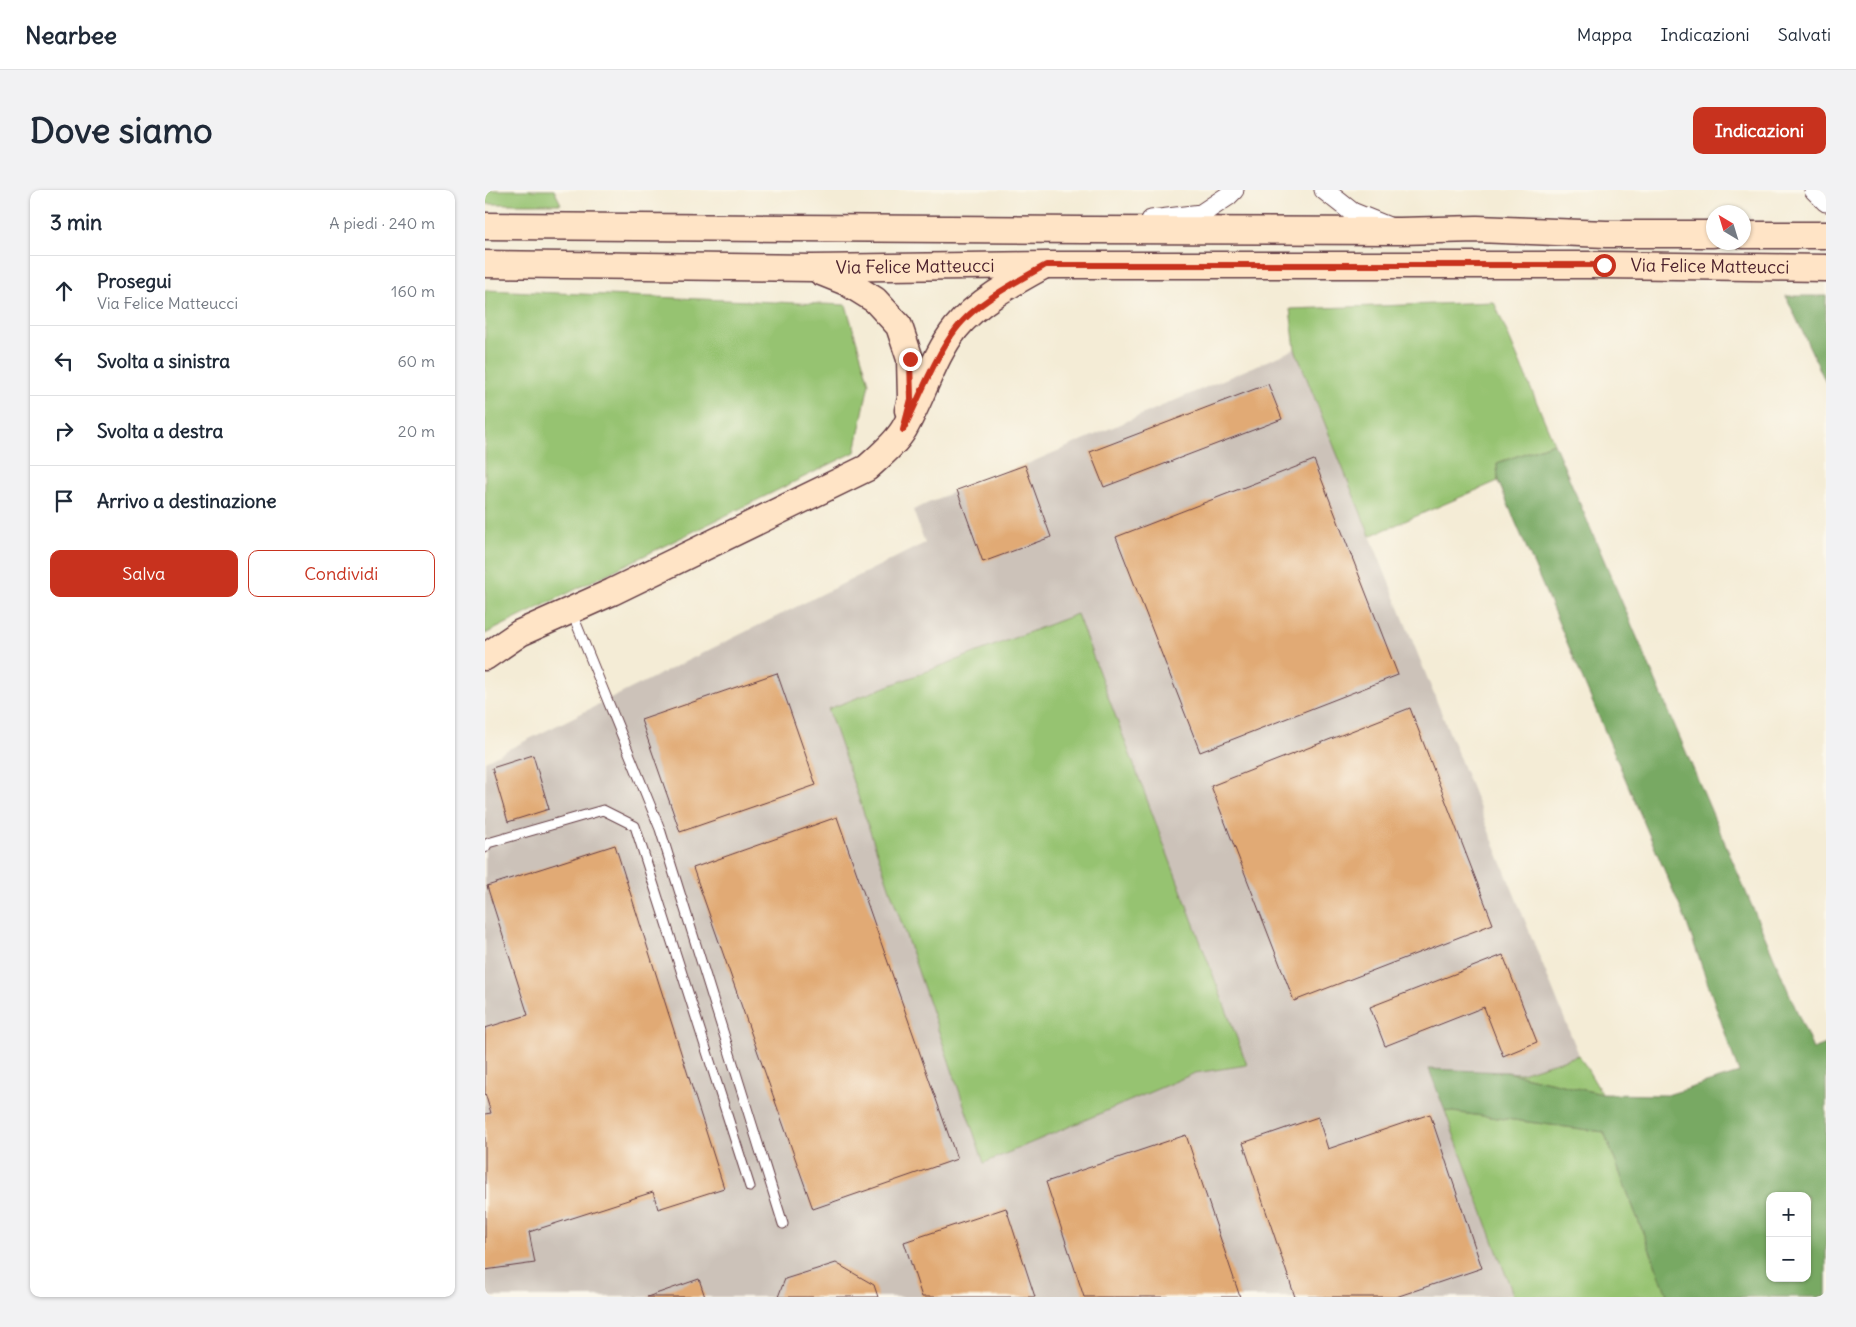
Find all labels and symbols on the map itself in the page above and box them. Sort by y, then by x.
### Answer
north arrow [1706,205,1751,250]
street label: Via Felice Matteucci [1630,253,1790,279]
street label: Via Felice Matteucci [835,254,994,279]
route start [1593,254,1616,277]
route end [899,348,922,371]

